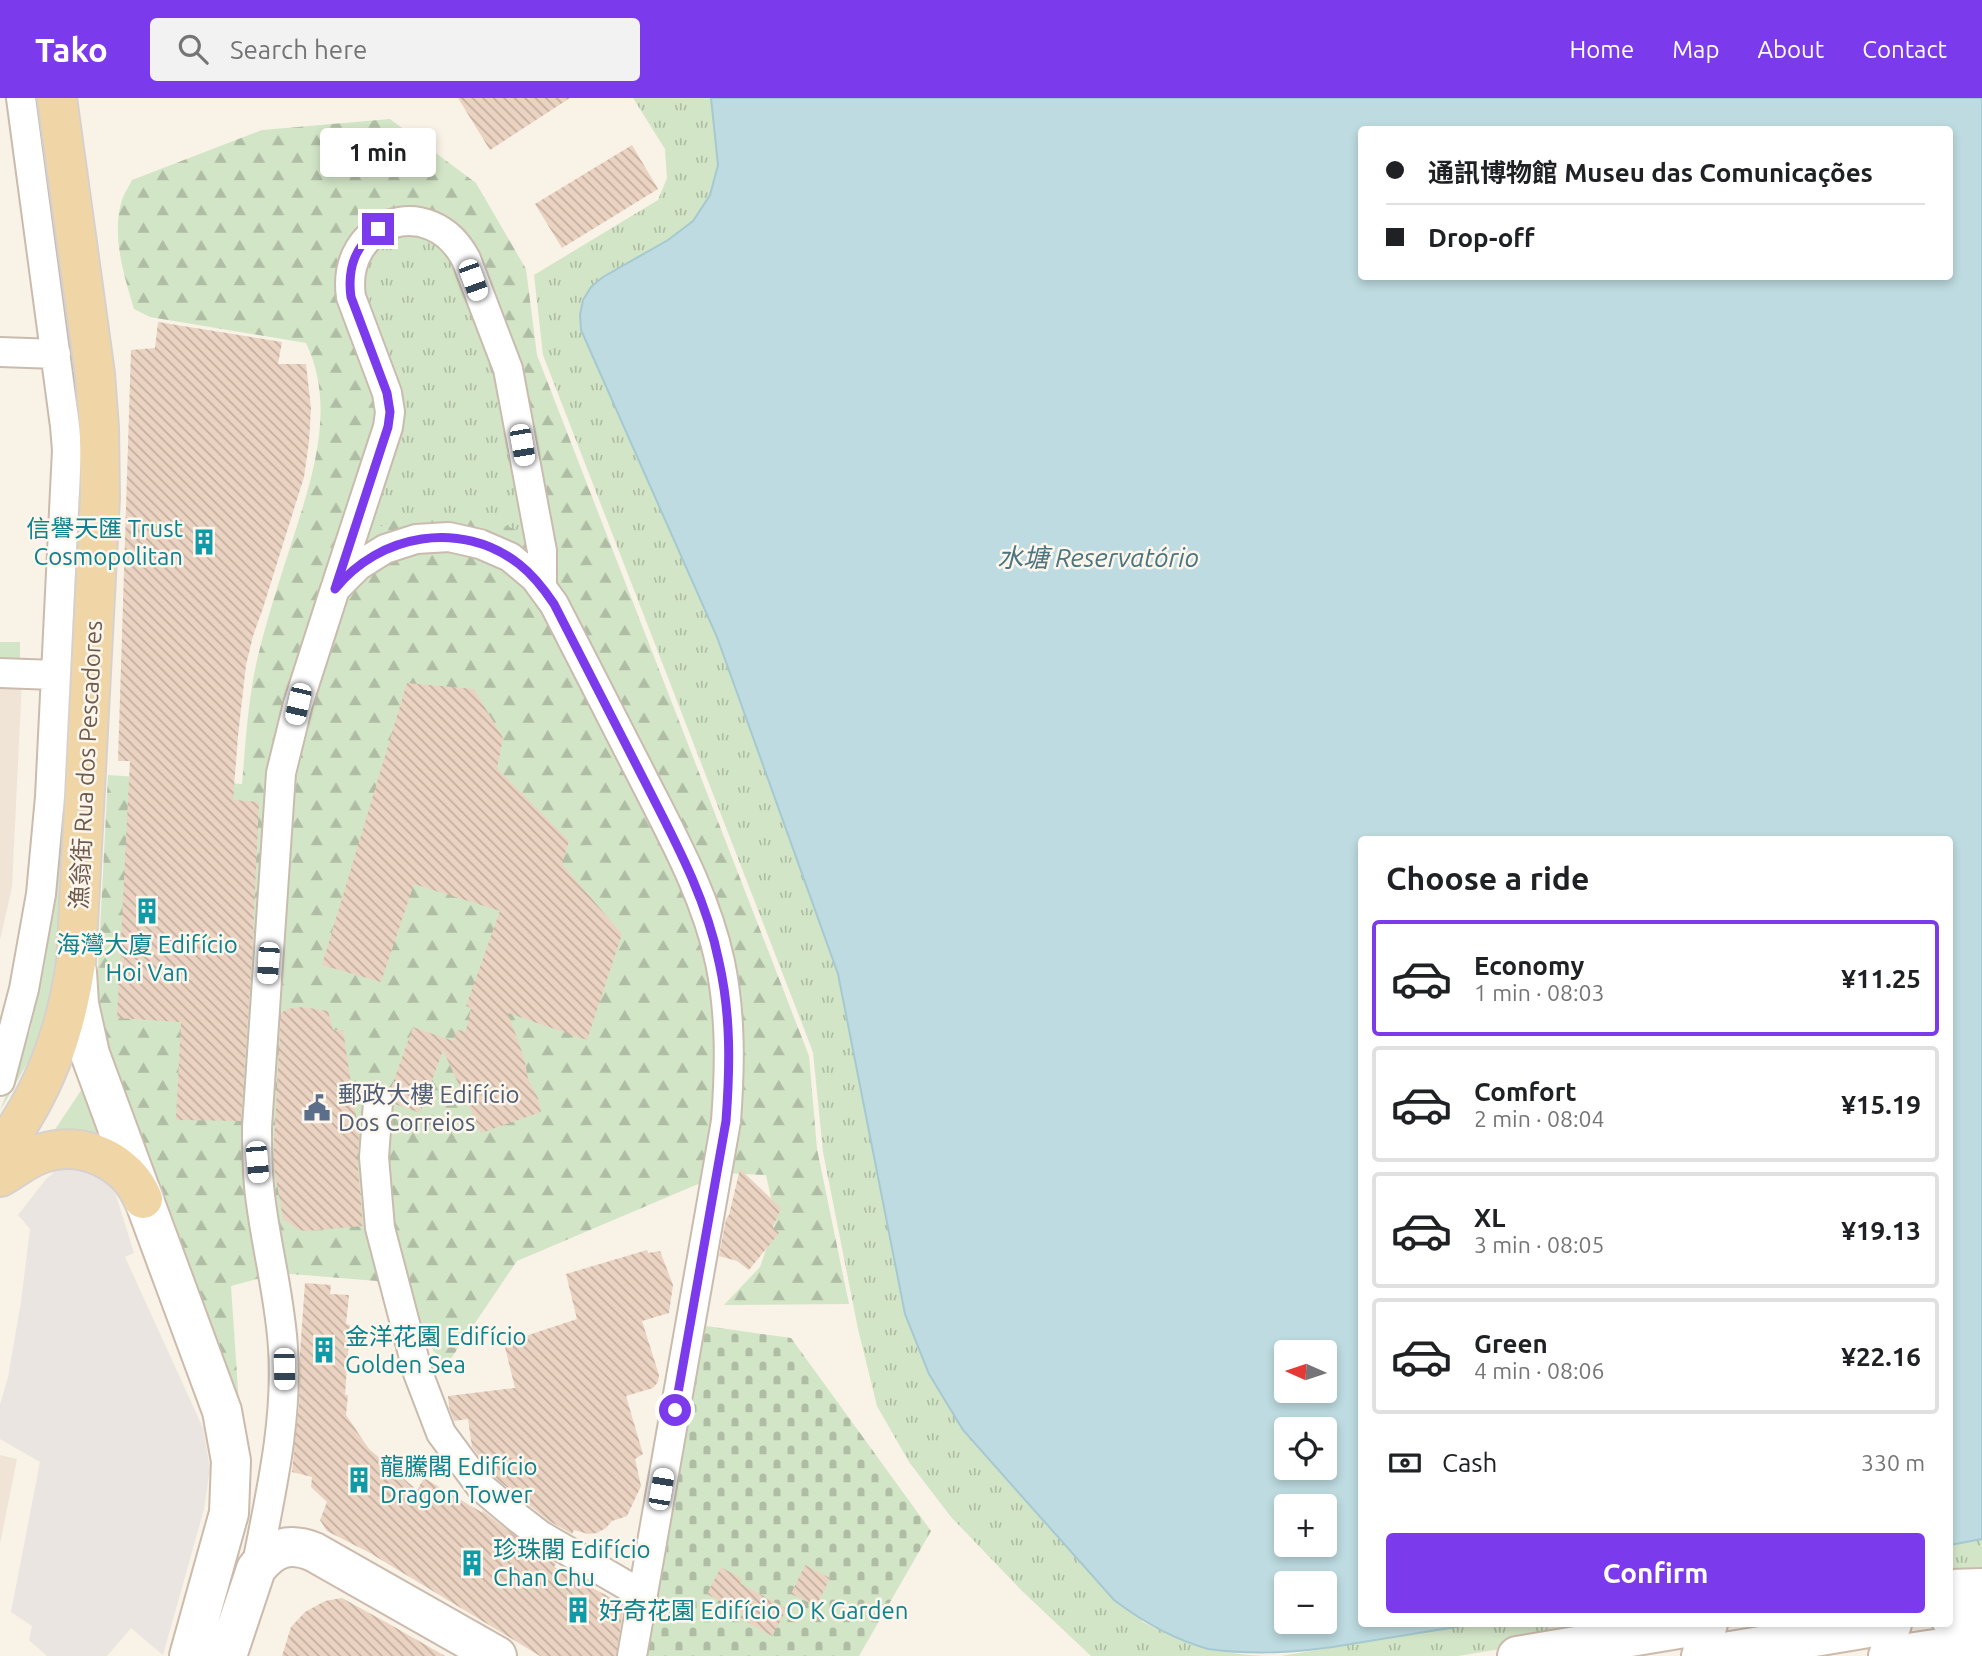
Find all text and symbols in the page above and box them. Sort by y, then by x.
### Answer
search box [150,18,640,81]
icon: search [174,30,212,68]
text: Tako [35,31,108,68]
text: Search here [230,35,367,64]
text: Home [1569,36,1634,63]
text: Map [1672,36,1719,63]
text: About [1757,36,1824,63]
text: Contact [1862,36,1947,63]
callout: 1 min [320,128,436,176]
text: 1 min [349,140,407,165]
text: 通訊博物館 Museu das Comunicações [1428,158,1873,187]
route end [362,213,394,245]
text: Drop-off [1428,223,1535,252]
car [456,257,491,303]
car [509,422,536,468]
place label: 信譽天匯 Trust Cosmopolitan [26,515,184,570]
building icon: 信譽天匯 Trust Cosmopolitan [189,527,219,557]
water label: 水塘 Reservatório [997,543,1199,572]
street label: 漁翁街 Rua dos Pescadores [65,620,107,910]
car [284,681,313,727]
text: Choose a ride [1386,860,1589,896]
building icon: 海灣大廈 Edifício Hoi Van [132,896,162,926]
place label: 海灣大廈 Edifício Hoi Van [56,931,238,986]
car [257,941,280,985]
icon: car [1390,947,1453,1010]
text: Economy [1474,951,1584,980]
text: ¥11.25 [1841,964,1921,993]
text: 1 min · 08:03 [1474,980,1605,1005]
icon: car [1390,1073,1453,1136]
text: Comfort [1474,1077,1577,1106]
place label: 郵政大樓 Edifício Dos Correios [338,1081,520,1136]
text: ¥15.19 [1841,1090,1921,1119]
public building icon: 郵政大樓 Edifício Dos Correios [302,1093,332,1123]
text: 2 min · 08:04 [1474,1106,1605,1131]
car [245,1140,270,1184]
icon: car [1390,1199,1453,1262]
text: XL [1474,1203,1505,1232]
text: ¥19.13 [1841,1216,1921,1245]
text: 3 min · 08:05 [1474,1232,1605,1257]
place label: 金洋花園 Edifício Golden Sea [345,1323,527,1378]
icon: car [1390,1325,1453,1388]
text: Green [1474,1329,1548,1358]
building icon: 金洋花園 Edifício Golden Sea [309,1335,339,1365]
north arrow [1274,1340,1337,1404]
map controls [1274,1340,1337,1634]
text: ¥22.16 [1841,1342,1921,1371]
car [274,1348,295,1390]
text: 4 min · 08:06 [1474,1358,1605,1383]
route start [659,1394,691,1426]
button: locate [1274,1417,1337,1480]
icon: cash [1386,1444,1424,1482]
text: Cash [1442,1448,1497,1477]
text: 330 m [1861,1450,1925,1475]
place label: 龍騰閣 Edifício Dragon Tower [380,1453,538,1508]
building icon: 龍騰閣 Edifício Dragon Tower [344,1465,374,1495]
car [648,1466,675,1512]
button: + [1274,1494,1337,1557]
button: Confirm [1386,1533,1925,1613]
place label: 珍珠閣 Edifício Chan Chu [493,1536,651,1591]
building icon: 珍珠閣 Edifício Chan Chu [457,1548,487,1578]
button: − [1274,1571,1337,1634]
building icon: 好奇花園 Edifício O K Garden [563,1595,593,1625]
place label: 好奇花園 Edifício O K Garden [599,1597,909,1624]

